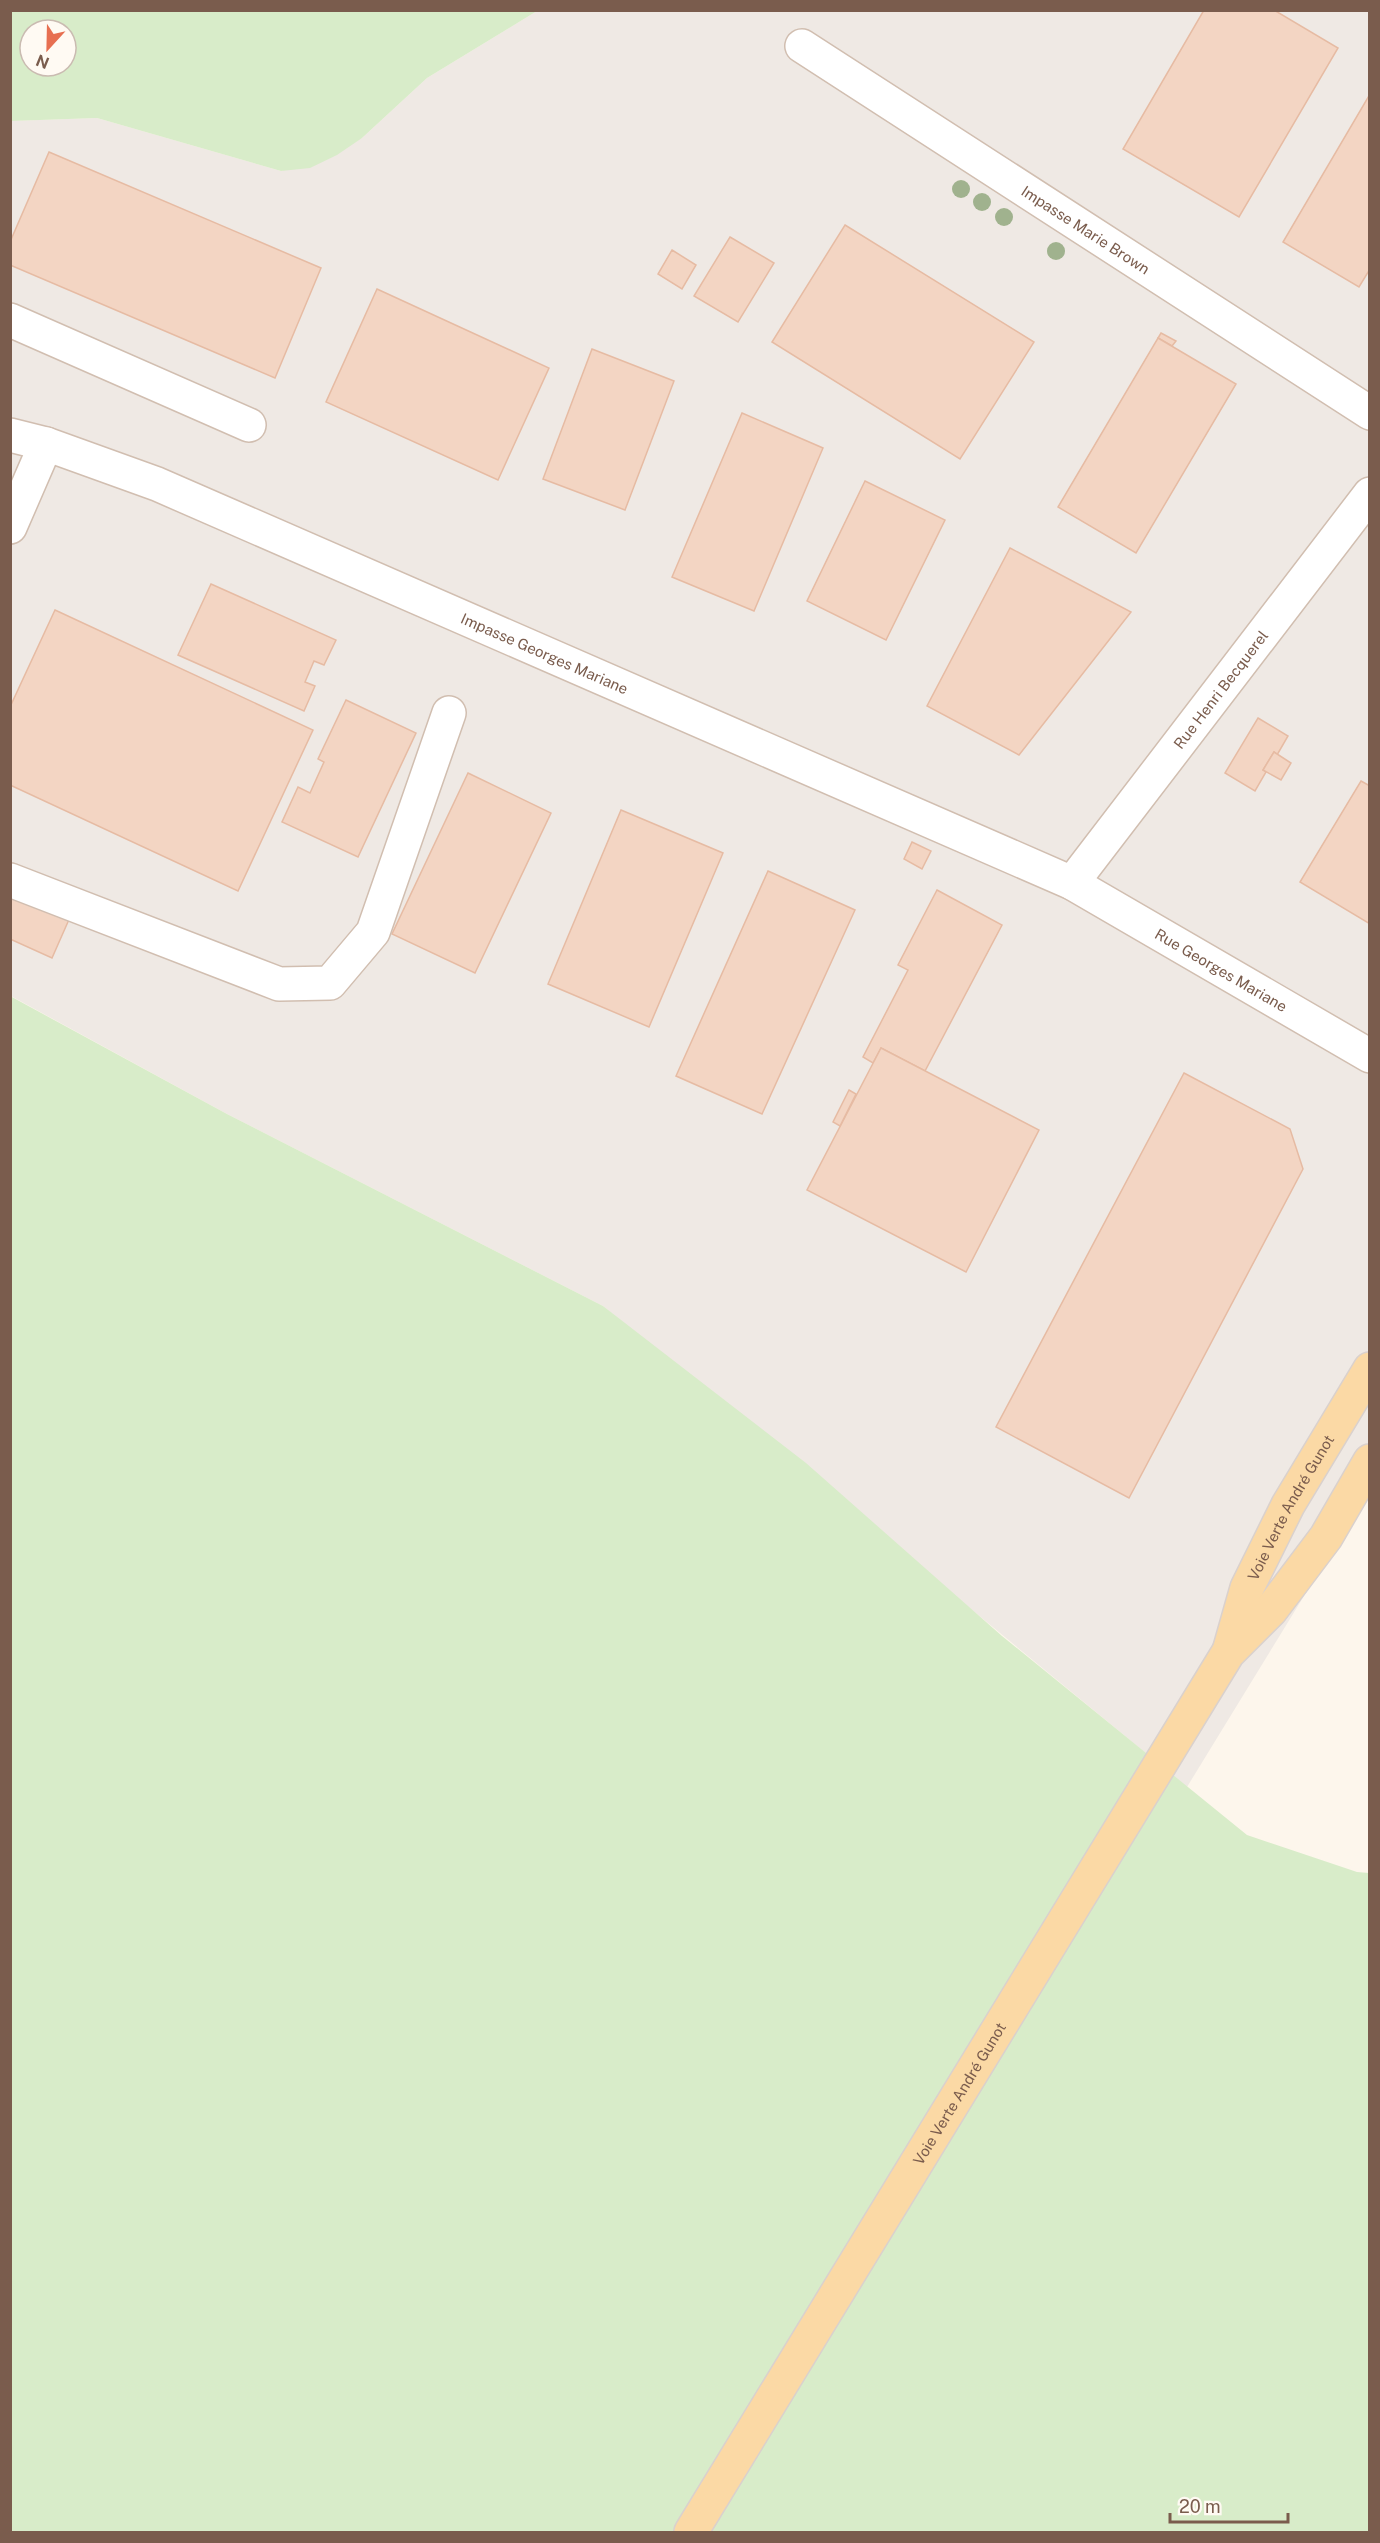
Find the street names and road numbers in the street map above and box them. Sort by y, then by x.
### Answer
street label: Impasse Marie Brown [1019,182,1153,277]
street label: Impasse Georges Mariane [459,609,631,697]
street label: Rue Henri Becquerel [1170,627,1271,752]
street label: Rue Georges Mariane [1152,925,1290,1015]
street label: Voie Verte André Gunot [1244,1431,1337,1583]
street label: Voie Verte André Gunot [909,2019,1009,2167]

